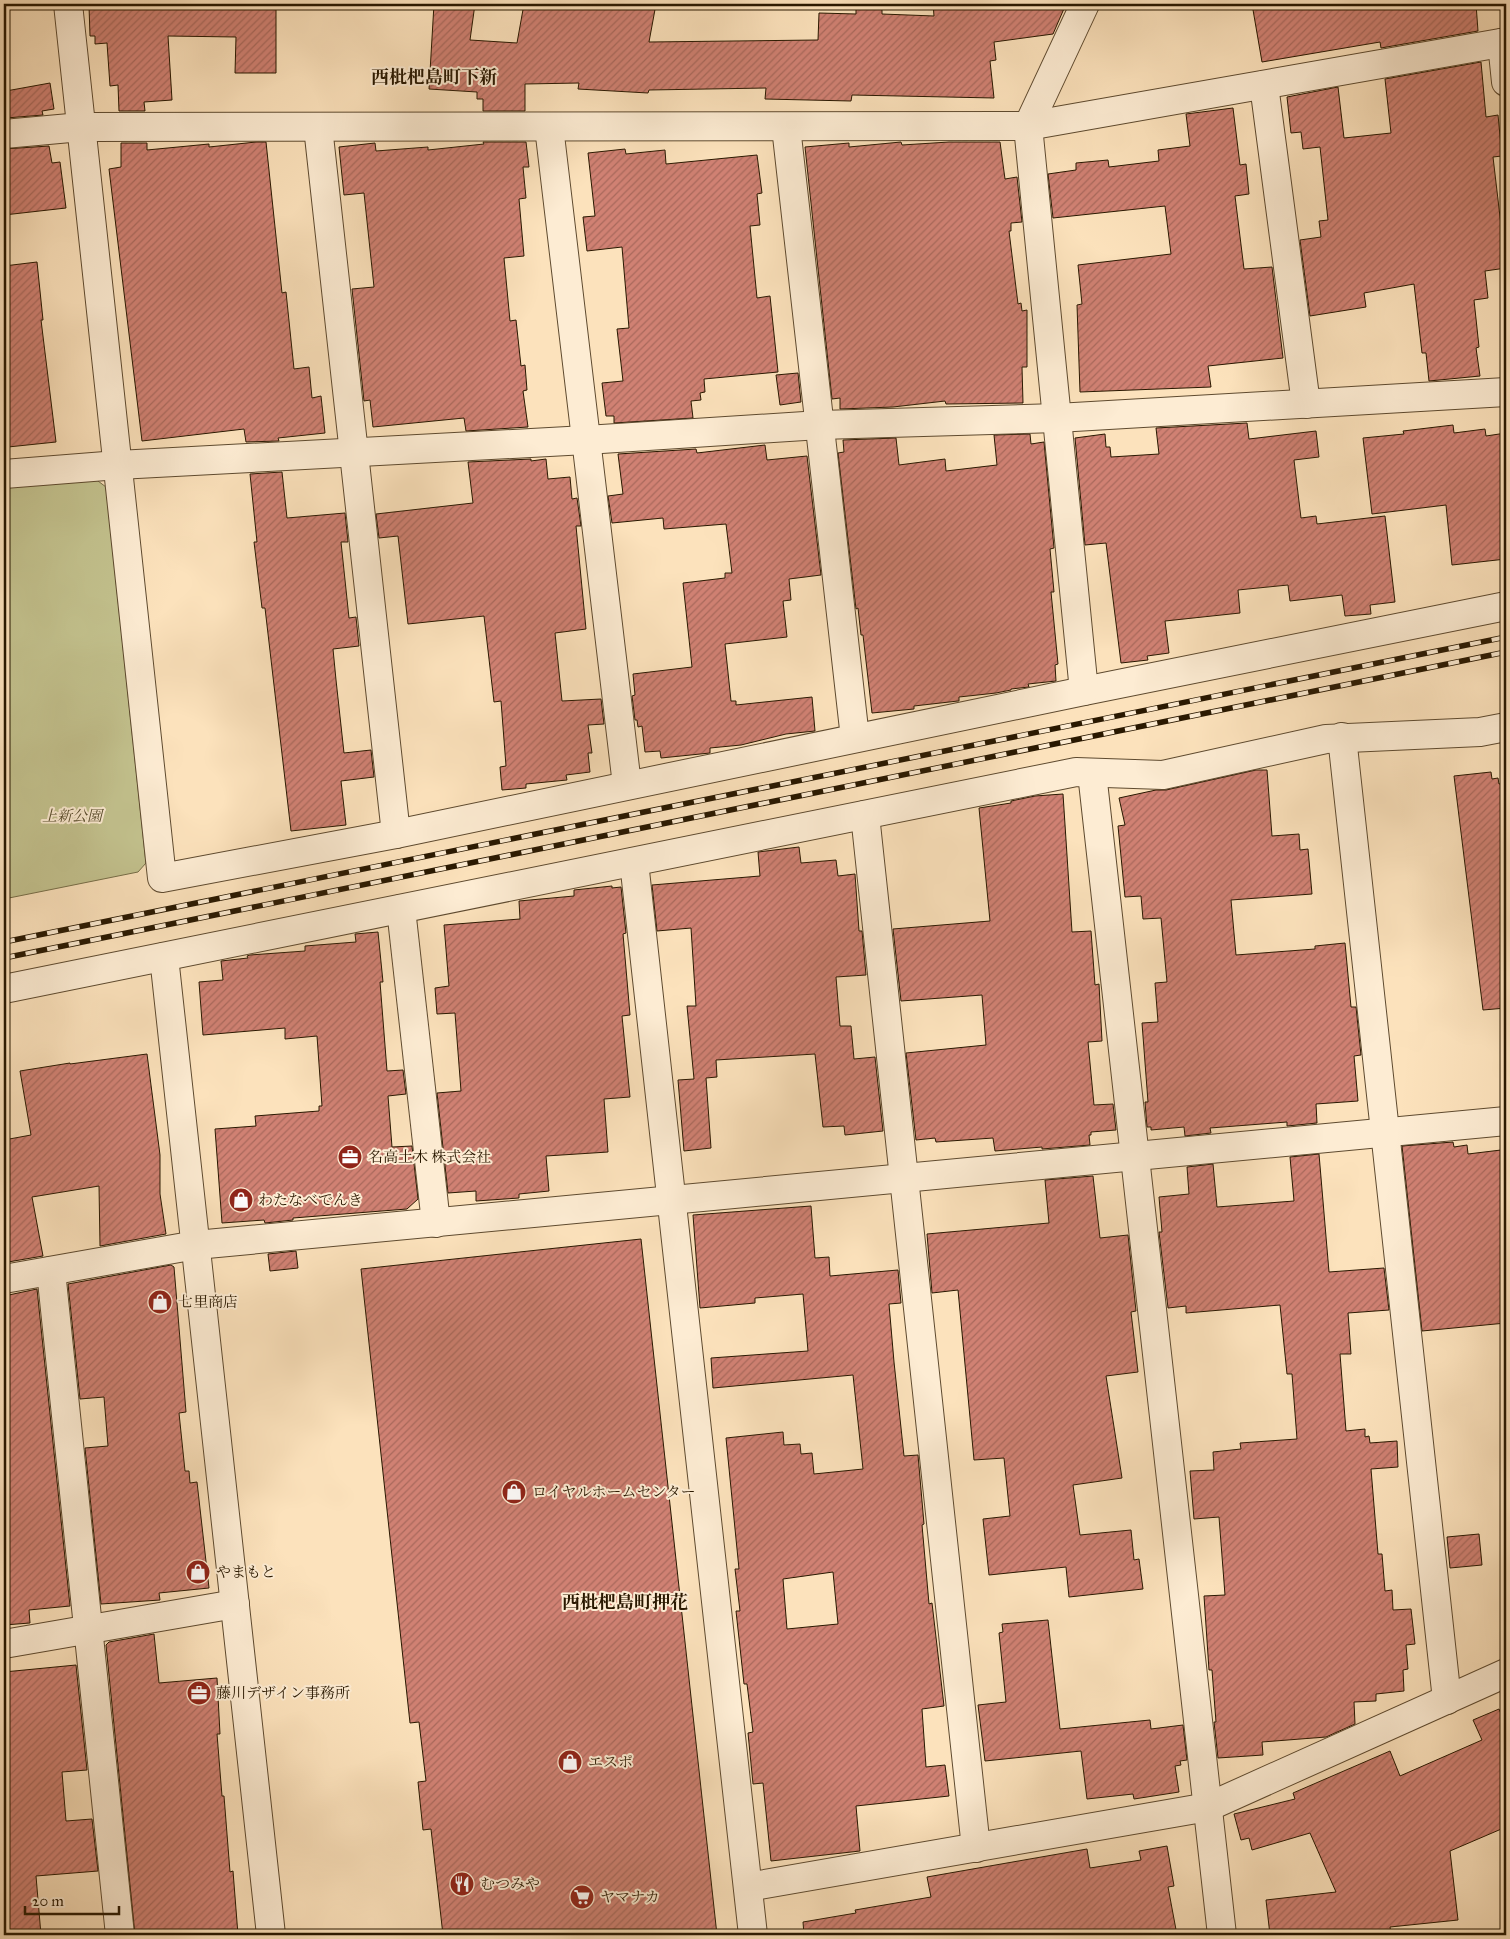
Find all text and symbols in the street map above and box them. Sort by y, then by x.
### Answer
district label: 西枇杷島町下新 [371,66,497,88]
park label: 上新公園 [42,807,105,825]
office icon: 名高土木 株式会社 [337,1144,363,1170]
place label: 名高土木 株式会社 [368,1148,491,1166]
shop icon: わたなべでんき [228,1187,254,1213]
place label: わたなべでんき [258,1191,363,1209]
shop icon: 七里商店 [147,1289,173,1315]
place label: 七里商店 [178,1293,238,1311]
shop icon: ロイヤルホームセンター [501,1479,527,1505]
place label: ロイヤルホームセンター [532,1483,696,1501]
shop icon: やまもと [185,1559,211,1585]
place label: やまもと [216,1563,276,1581]
district label: 西枇杷島町押花 [562,1591,688,1613]
office icon: 藤川デザイン事務所 [186,1680,212,1706]
place label: 藤川デザイン事務所 [216,1684,350,1702]
shop icon: エスポ [557,1749,583,1775]
place label: エスポ [588,1753,633,1771]
restaurant icon: むつみや [449,1871,475,1897]
place label: むつみや [480,1875,540,1893]
scale bar [25,1884,119,1916]
supermarket icon: ヤマナカ [569,1884,595,1910]
place label: ヤマナカ [600,1888,660,1906]
text: 20 m [32,1892,64,1910]

